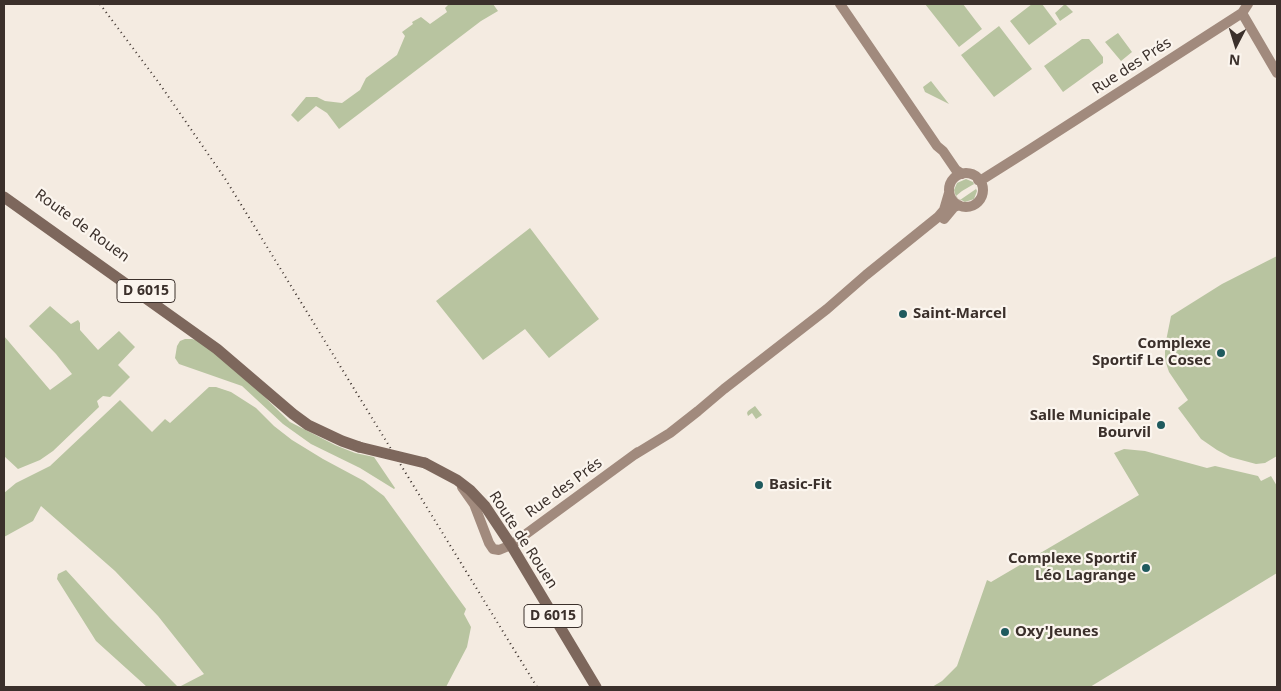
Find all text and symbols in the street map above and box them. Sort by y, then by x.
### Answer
north arrow [1211,20,1261,70]
street label: Rue des Prés [1089,34,1175,98]
text: N [1228,50,1241,70]
street label: Route de Rouen [31,186,133,266]
road number: D 6015 [117,280,175,302]
place label: Saint-Marcel [913,305,1006,323]
marker: Saint-Marcel [897,308,909,320]
place label: Complexe Sportif Le Cosec [1092,335,1211,370]
marker: Complexe Sportif Le Cosec [1215,347,1227,359]
place label: Salle Municipale Bourvil [1030,407,1151,442]
marker: Salle Municipale Bourvil [1155,419,1167,431]
street label: Rue des Prés [522,454,606,522]
place label: Basic-Fit [769,476,832,494]
marker: Basic-Fit [753,479,765,491]
street label: Route de Rouen [485,488,561,592]
place label: Complexe Sportif Léo Lagrange [1008,550,1136,585]
marker: Complexe Sportif Léo Lagrange [1140,562,1152,574]
road number: D 6015 [524,604,582,628]
place label: Oxy'Jeunes [1015,623,1099,641]
marker: Oxy'Jeunes [999,626,1011,638]

